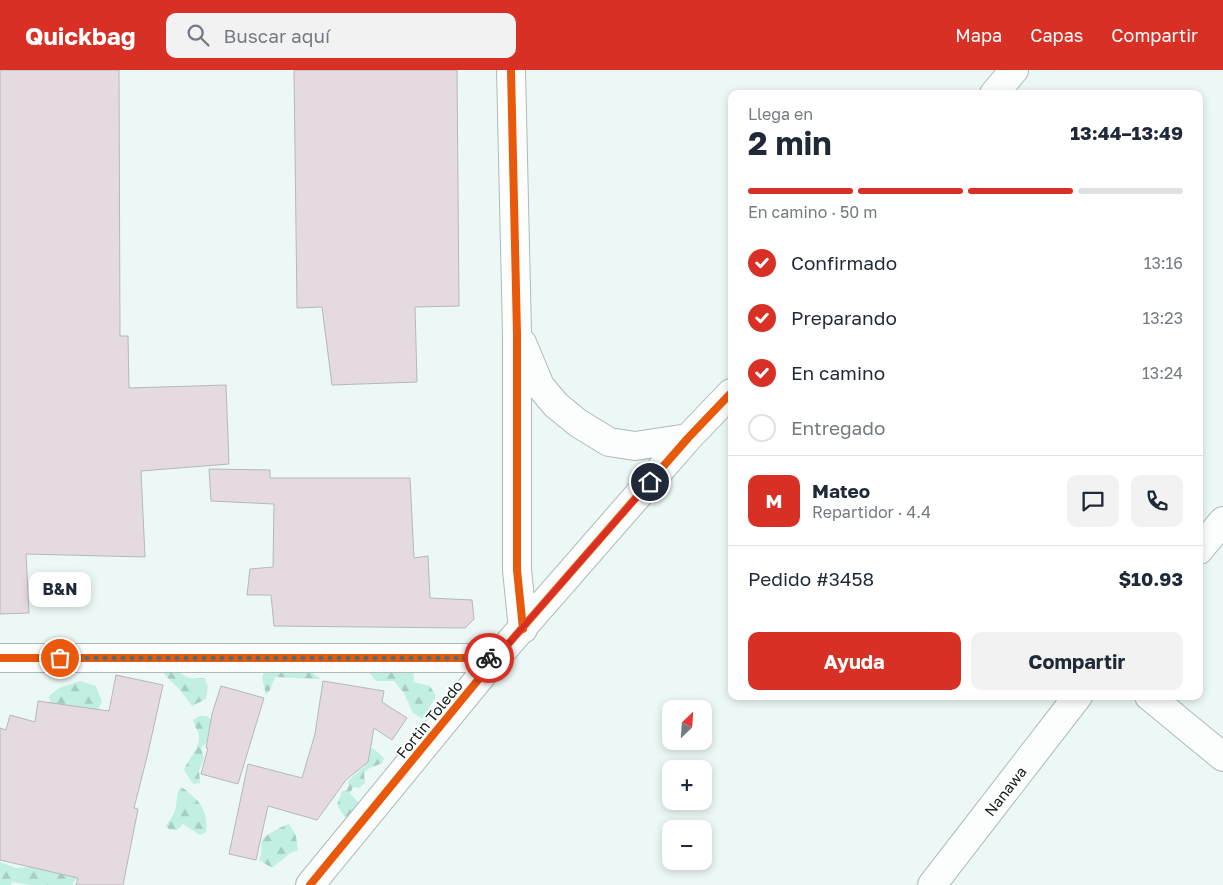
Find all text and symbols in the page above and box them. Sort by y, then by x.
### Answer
search box [166,13,516,58]
text: Quickbag [25,21,136,50]
icon: search [184,21,212,49]
text: Buscar aquí [224,24,330,47]
text: Mapa [955,24,1002,46]
text: Capas [1030,24,1083,46]
text: Compartir [1111,24,1198,46]
text: Llega en [748,104,813,124]
text: 13:44–13:49 [1070,121,1183,144]
text: 2 min [748,124,832,162]
text: En camino · 50 m [748,202,877,222]
icon: check [748,249,776,277]
text: Confirmado [791,251,897,274]
text: 13:16 [1144,253,1183,273]
icon: check [748,304,776,332]
text: Preparando [791,306,897,329]
text: 13:23 [1142,308,1183,328]
icon: check [748,359,776,387]
text: En camino [791,361,885,384]
text: 13:24 [1142,363,1183,383]
text: Entregado [791,416,885,439]
pin [629,461,671,503]
icon: home [636,468,664,496]
button: chat [1067,475,1119,527]
button: phone [1131,475,1183,527]
text: Mateo [812,479,870,502]
text: M [766,489,782,512]
text: Repartidor · 4.4 [812,502,931,522]
text: Pedido #3458 [748,567,874,590]
text: $10.93 [1118,567,1183,590]
callout: B&N [29,573,91,608]
text: B&N [43,579,77,599]
button: Ayuda [748,632,961,690]
button: Compartir [971,632,1183,690]
courier [464,633,514,683]
pin [39,637,81,679]
icon: bag [46,644,74,672]
icon: bike [475,644,503,672]
street label: Fortin Toledo [392,676,466,762]
north arrow [662,700,712,750]
map controls [662,700,712,870]
button: + [662,760,712,810]
street label: Nanawa [980,763,1030,819]
button: − [662,820,712,870]

